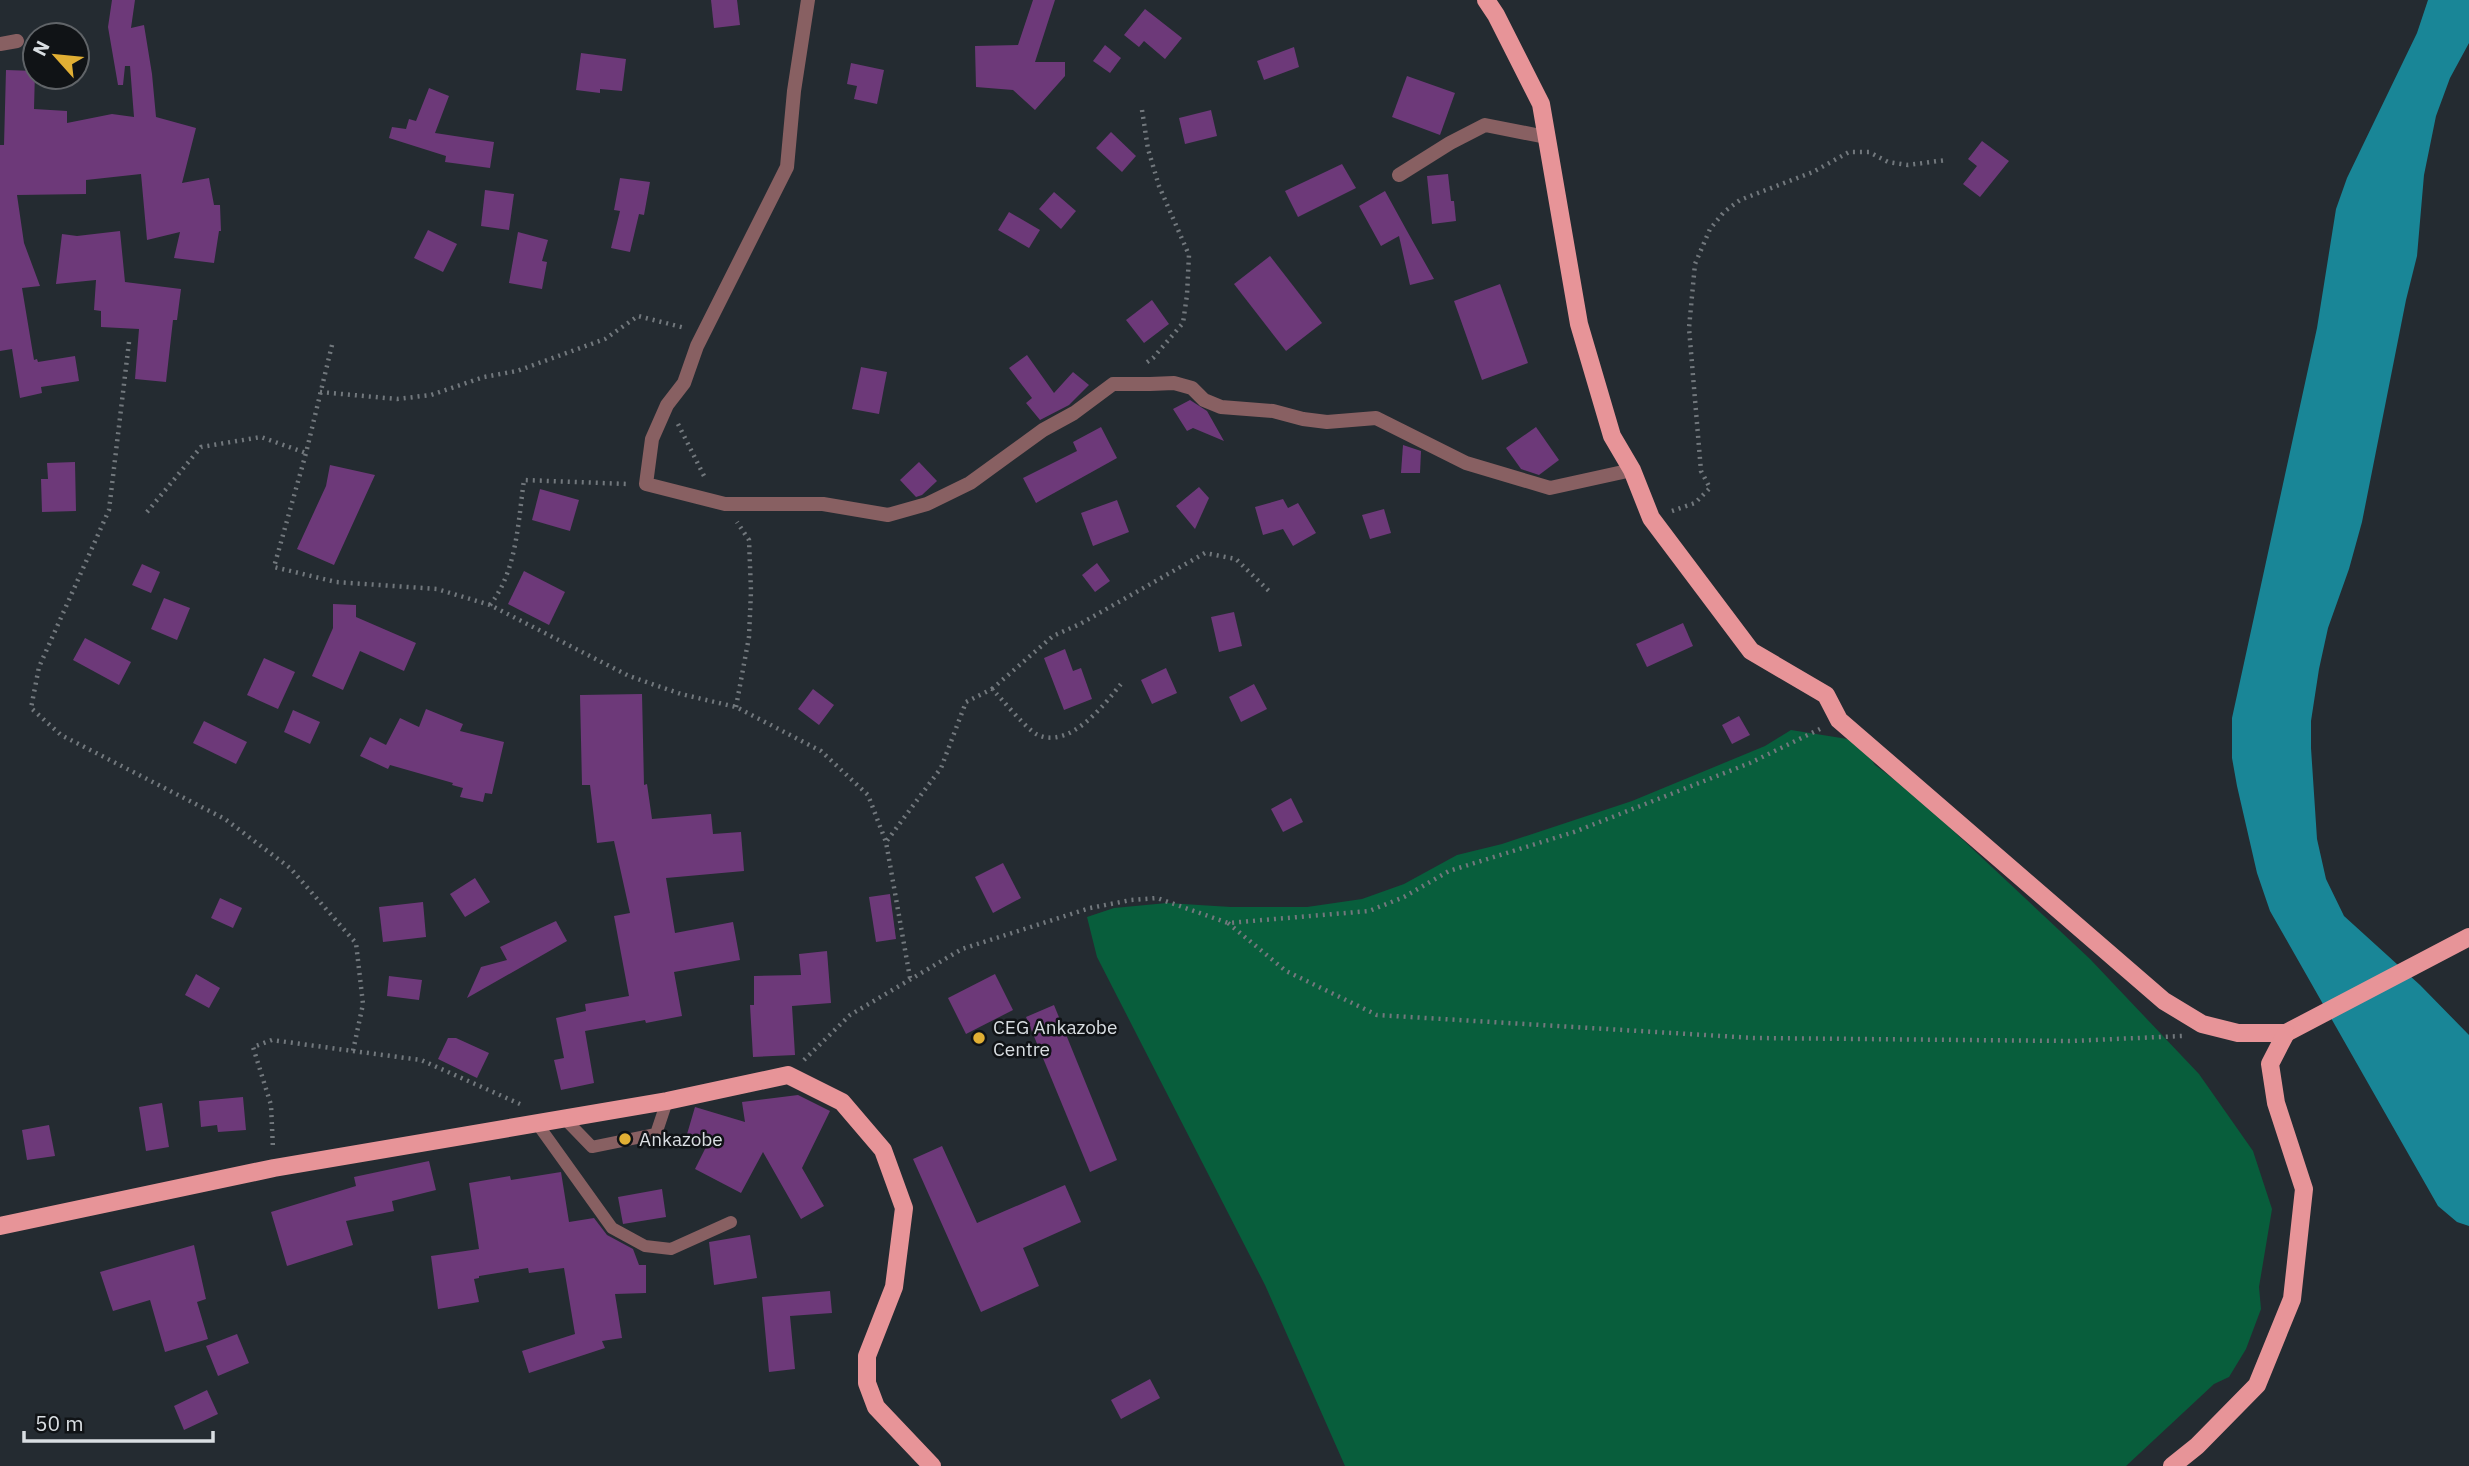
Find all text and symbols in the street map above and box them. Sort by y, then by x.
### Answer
north arrow [21,21,91,91]
text: N [27,37,55,60]
place label: CEG Ankazobe Centre [993,1015,1117,1061]
marker: CEG Ankazobe Centre [971,1030,987,1046]
place label: Ankazobe [639,1127,723,1151]
marker: Ankazobe [617,1131,633,1147]
scale bar [24,1400,214,1444]
text: 50 m [35,1409,84,1437]

